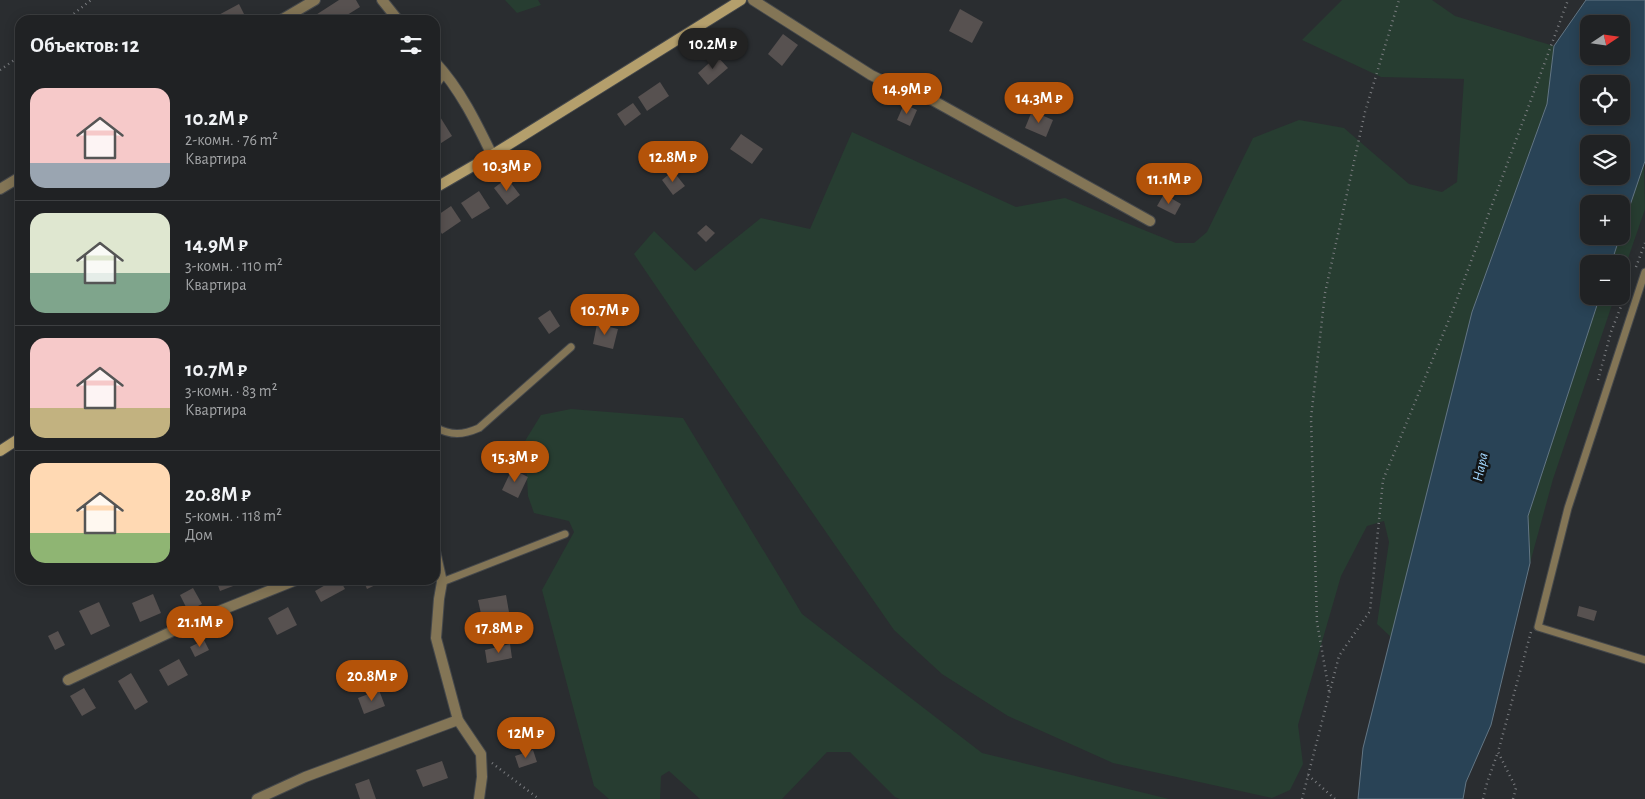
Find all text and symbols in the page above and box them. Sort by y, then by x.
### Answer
north arrow [1580,15,1630,65]
map controls [1580,15,1630,305]
pin: 10.2M ₽ [667,28,759,70]
icon: filters [397,31,425,59]
text: Объектов: 12 [30,35,140,56]
text: 10.2M ₽ [689,36,737,52]
pin: 14.9M ₽ [861,72,953,115]
button: locate [1580,75,1630,125]
text: 14.9M ₽ [883,81,931,97]
pin: 14.3M ₽ [993,82,1085,124]
text: 14.3M ₽ [1015,90,1063,106]
icon: home [70,108,130,168]
text: 10.2M ₽ [185,108,248,129]
text: 2-комн. · 76 m² [185,132,278,148]
button: layers [1580,135,1630,185]
pin: 12.8M ₽ [627,140,719,183]
text: 12.8M ₽ [649,149,697,165]
pin: 10.3M ₽ [461,150,553,192]
text: Квартира [185,151,247,167]
text: 10.3M ₽ [483,158,531,174]
pin: 11.1M ₽ [1123,162,1215,205]
text: 11.1M ₽ [1147,171,1191,187]
button: + [1580,195,1630,245]
icon: home [70,233,130,293]
text: 14.9M ₽ [185,234,248,255]
button: − [1580,255,1630,305]
text: 3-комн. · 110 m² [185,258,283,274]
text: Квартира [185,277,247,293]
pin: 10.7M ₽ [559,294,651,336]
text: 10.7M ₽ [581,302,629,318]
icon: home [70,358,130,418]
text: 10.7M ₽ [185,359,247,380]
text: 3-комн. · 83 m² [185,383,277,399]
text: Квартира [185,402,247,418]
pin: 15.3M ₽ [469,440,561,483]
text: 15.3M ₽ [492,449,538,465]
water label: Нара [1470,451,1491,483]
icon: home [70,483,130,543]
text: 20.8M ₽ [185,484,251,505]
text: 5-комн. · 118 m² [185,508,282,524]
text: Дом [185,527,213,543]
pin: 21.1M ₽ [154,606,246,648]
pin: 17.8M ₽ [453,612,545,654]
text: 21.1M ₽ [177,614,223,630]
text: 17.8M ₽ [476,620,522,636]
pin: 20.8M ₽ [326,660,418,702]
text: 20.8M ₽ [347,668,397,684]
pin: 12M ₽ [491,716,561,759]
text: 12M ₽ [508,725,544,741]

